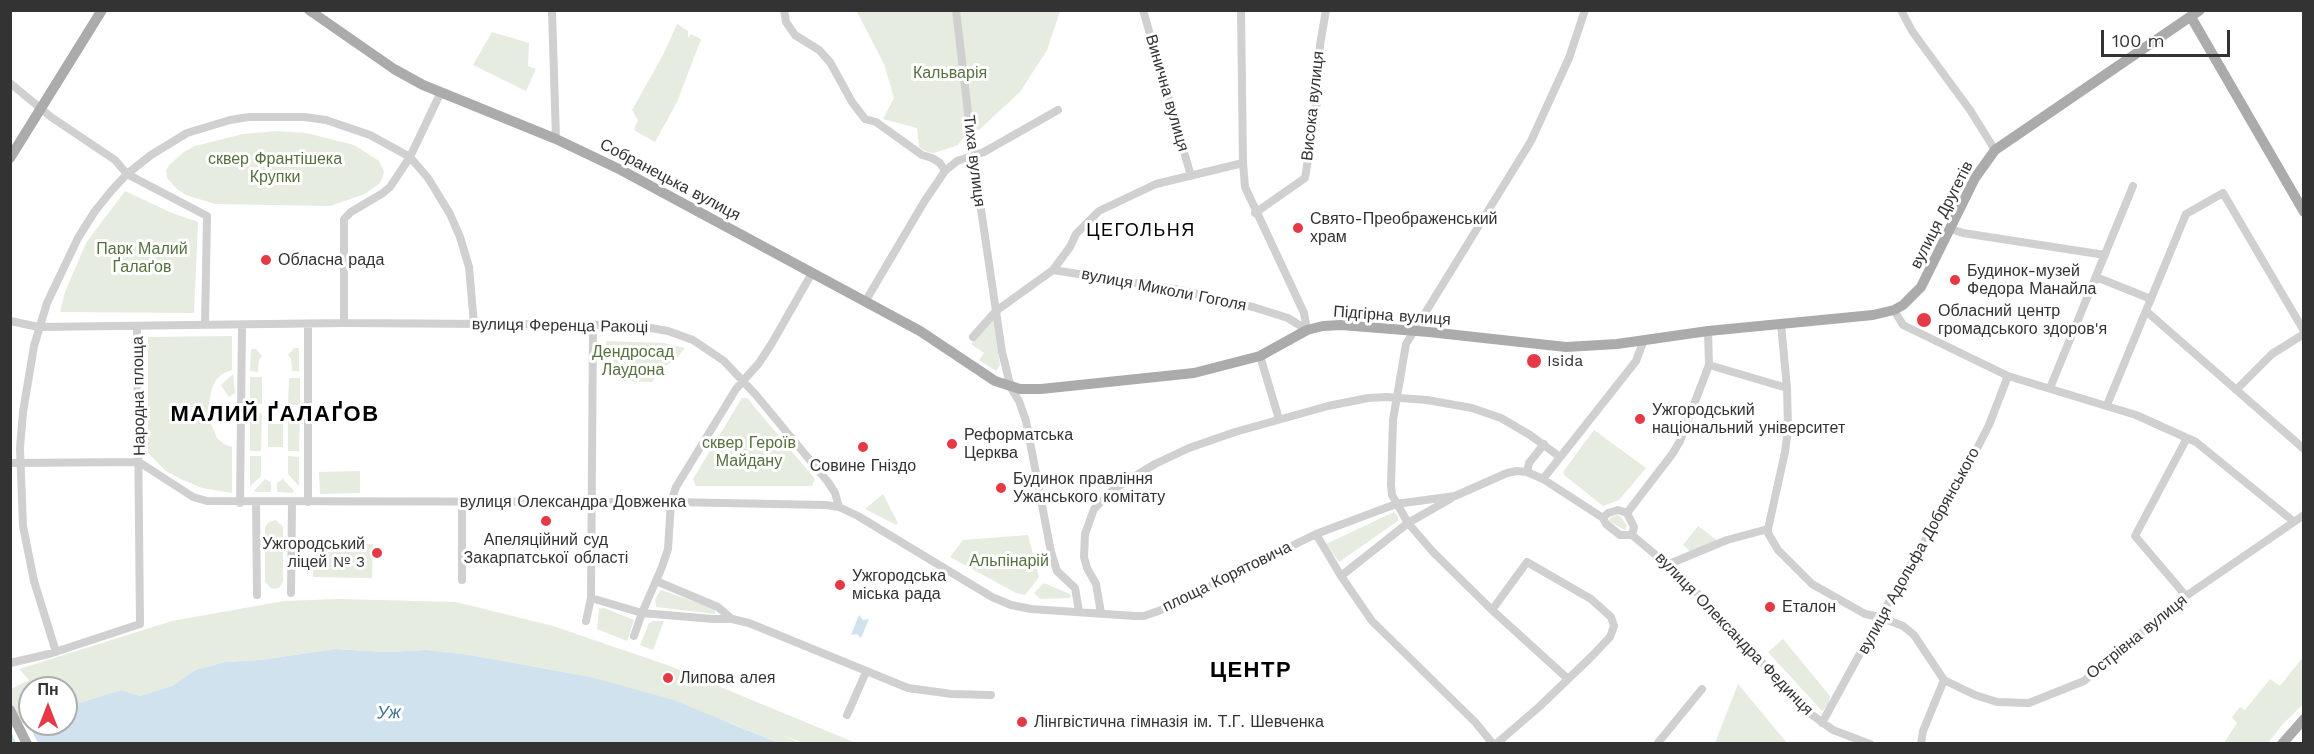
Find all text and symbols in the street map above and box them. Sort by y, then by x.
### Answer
scale bar [2104,18,2233,56]
text: 100 m [2112,30,2165,51]
street label: Винична вулиця [1141,32,1193,154]
street label: Висока вулиця [1298,50,1328,162]
park label: Кальварія [913,63,987,83]
street label: Тиха вулиця [959,114,989,208]
street label: Собранецька вулиця [597,135,743,225]
park label: сквер Франтішека Крупки [208,149,342,187]
street label: вулиця Другетів [1907,158,1977,272]
place label: Свято-Преображенський храм [1310,209,1498,247]
district label: ЦЕГОЛЬНЯ [1086,220,1196,242]
marker: Свято-Преображенський храм [1291,221,1305,235]
park label: Парк Малий Ґалаґов [96,239,188,277]
place label: Обласна рада [278,250,384,270]
marker: Обласна рада [259,253,273,267]
place label: Будинок-музей Федора Манайла [1967,261,2097,299]
street label: вулиця Миколи Гоголя [1080,265,1248,315]
marker: Будинок-музей Федора Манайла [1948,273,1962,287]
place label: Обласний центр громадського здоров'я [1938,301,2107,339]
street label: Підгірна вулиця [1333,302,1451,330]
marker: Обласний центр громадського здоров'я [1915,311,1933,329]
street label: вулиця Ференца Ракоці [472,315,648,337]
street label: Народна площа [128,336,150,456]
park label: Дендросад Лаудона [592,342,674,380]
place label: Isida [1547,351,1583,371]
marker: Isida [1525,352,1543,370]
place label: Ужгородський національний університет [1652,400,1845,438]
district label: МАЛИЙ ҐАЛАҐОВ [170,402,380,428]
marker: Ужгородський національний університет [1633,412,1647,426]
place label: Реформатська Церква [964,425,1073,463]
park label: сквер Героїв Майдану [702,433,796,471]
marker: Реформатська Церква [945,437,959,451]
marker: Совине Гніздо [856,440,870,454]
street label: вулиця Адольфа Добрянського [1854,444,1984,658]
place label: Совине Гніздо [810,456,916,476]
place label: Будинок правління Ужанського комітату [1013,469,1165,507]
marker: Будинок правління Ужанського комітату [994,481,1008,495]
street label: вулиця Олександра Довженка [460,492,686,512]
marker: Апеляційний суд Закарпатської області [539,514,553,528]
place label: Апеляційний суд Закарпатської області [464,530,628,568]
place label: Ужгородський ліцей № 3 [262,534,365,572]
street label: площа Корятовича [1159,537,1295,617]
marker: Ужгородський ліцей № 3 [370,546,384,560]
street label: вулиця Олександра Фединця [1651,549,1817,719]
park label: Альпінарій [969,551,1049,571]
place label: Ужгородська міська рада [852,566,946,604]
marker: Ужгородська міська рада [833,578,847,592]
street label: Острівна вулиця [2083,591,2191,683]
place label: Еталон [1782,597,1836,617]
marker: Еталон [1763,600,1777,614]
district label: ЦЕНТР [1210,658,1292,684]
place label: Липова алея [680,668,775,688]
marker: Липова алея [661,671,675,685]
north arrow [18,676,78,736]
text: Пн [37,680,59,699]
water label: Уж [377,702,401,724]
place label: Лінгвістична гімназія ім. Т.Г. Шевченка [1034,712,1324,732]
marker: Лінгвістична гімназія ім. Т.Г. Шевченка [1015,715,1029,729]

